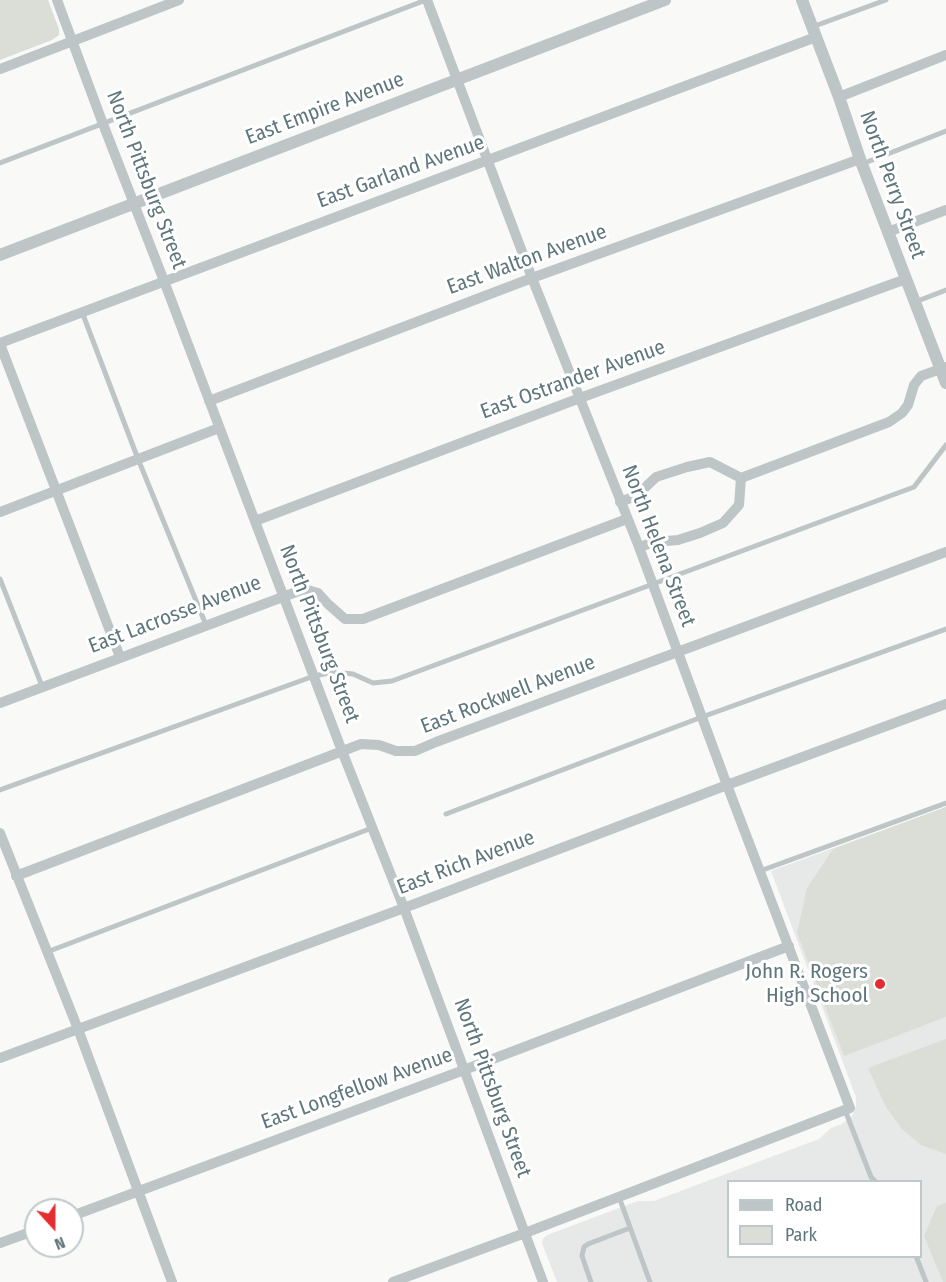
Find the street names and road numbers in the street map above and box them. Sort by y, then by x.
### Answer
street label: East Empire Avenue [242,67,408,151]
street label: North Pittsburg Street [100,87,192,273]
street label: North Perry Street [854,108,930,262]
street label: East Garland Avenue [314,130,488,214]
street label: East Walton Avenue [444,219,610,301]
street label: East Ostrander Avenue [477,335,669,425]
street label: North Helena Street [616,462,700,630]
street label: North Pittsburg Street [273,541,365,727]
street label: East Lacrosse Avenue [85,570,265,660]
street label: East Rockwell Avenue [417,650,599,740]
street label: East Rich Avenue [394,825,538,901]
street label: North Pittsburg Street [448,995,536,1181]
street label: East Longfellow Avenue [258,1043,456,1135]

